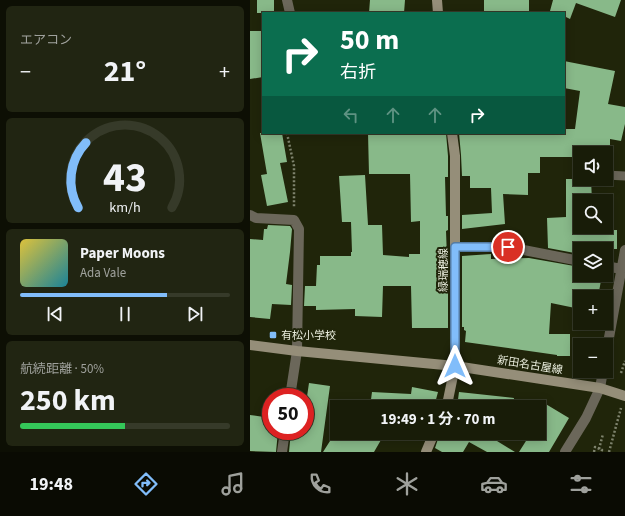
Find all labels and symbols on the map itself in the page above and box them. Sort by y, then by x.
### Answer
pin [491,230,525,264]
street label: 緑瑞穂線 [436,248,451,292]
place label: 有松小学校 [281,328,336,343]
marker: 有松小学校 [268,330,278,340]
position arrow [434,345,476,387]
street label: 新田名古屋線 [496,352,564,378]
speed limit sign: 50 [262,388,314,440]

